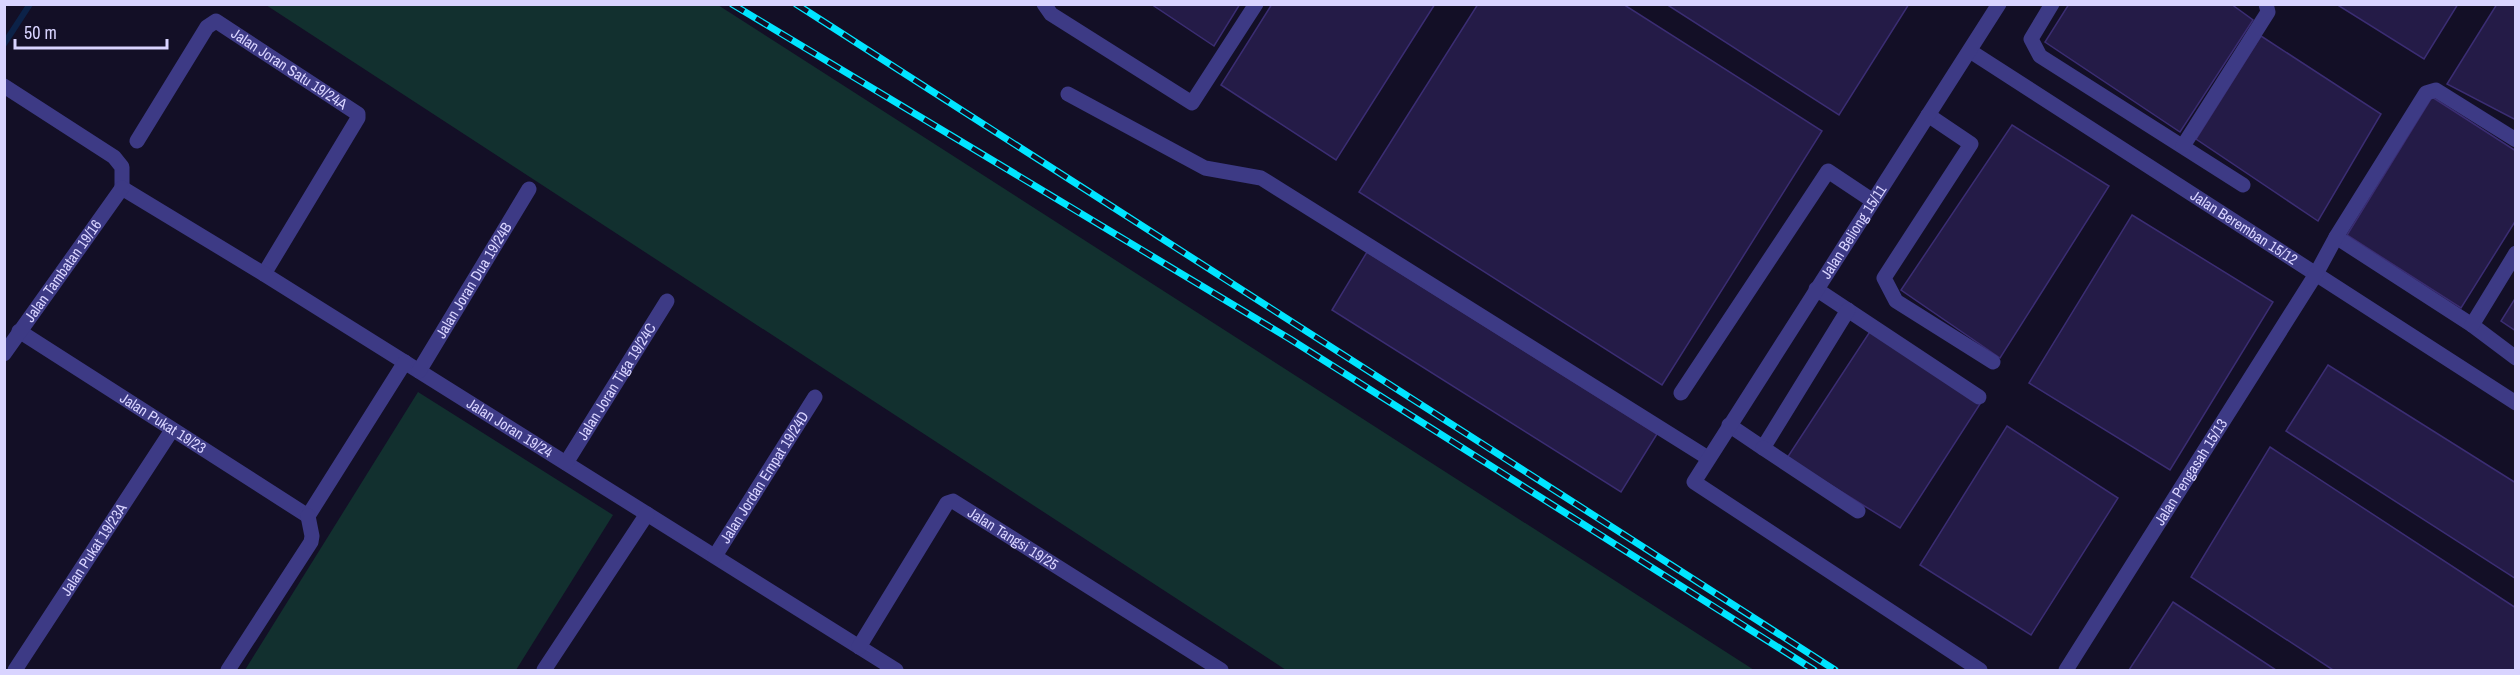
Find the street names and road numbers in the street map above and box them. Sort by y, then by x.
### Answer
street label: Jalan Joran Satu 19/24A [227,23,352,115]
street label: Jalan Beliong 15/11 [1815,180,1891,283]
street label: Jalan Beremban 15/12 [2187,185,2302,270]
street label: Jalan Tambatan 19/16 [19,215,106,326]
street label: Jalan Joran Dua 19/24B [430,218,517,342]
street label: Jalan Joran Tiga 19/24C [572,319,661,444]
street label: Jalan Pukat 19/23 [116,387,211,458]
street label: Jalan Joran 19/24 [463,393,557,463]
street label: Jalan Jordan Empat 19/24D [715,407,814,547]
street label: Jalan Pengasah 15/13 [2149,414,2232,529]
street label: Jalan Pukat 19/23A [55,498,132,600]
street label: Jalan Tangsi 19/25 [964,502,1063,575]

